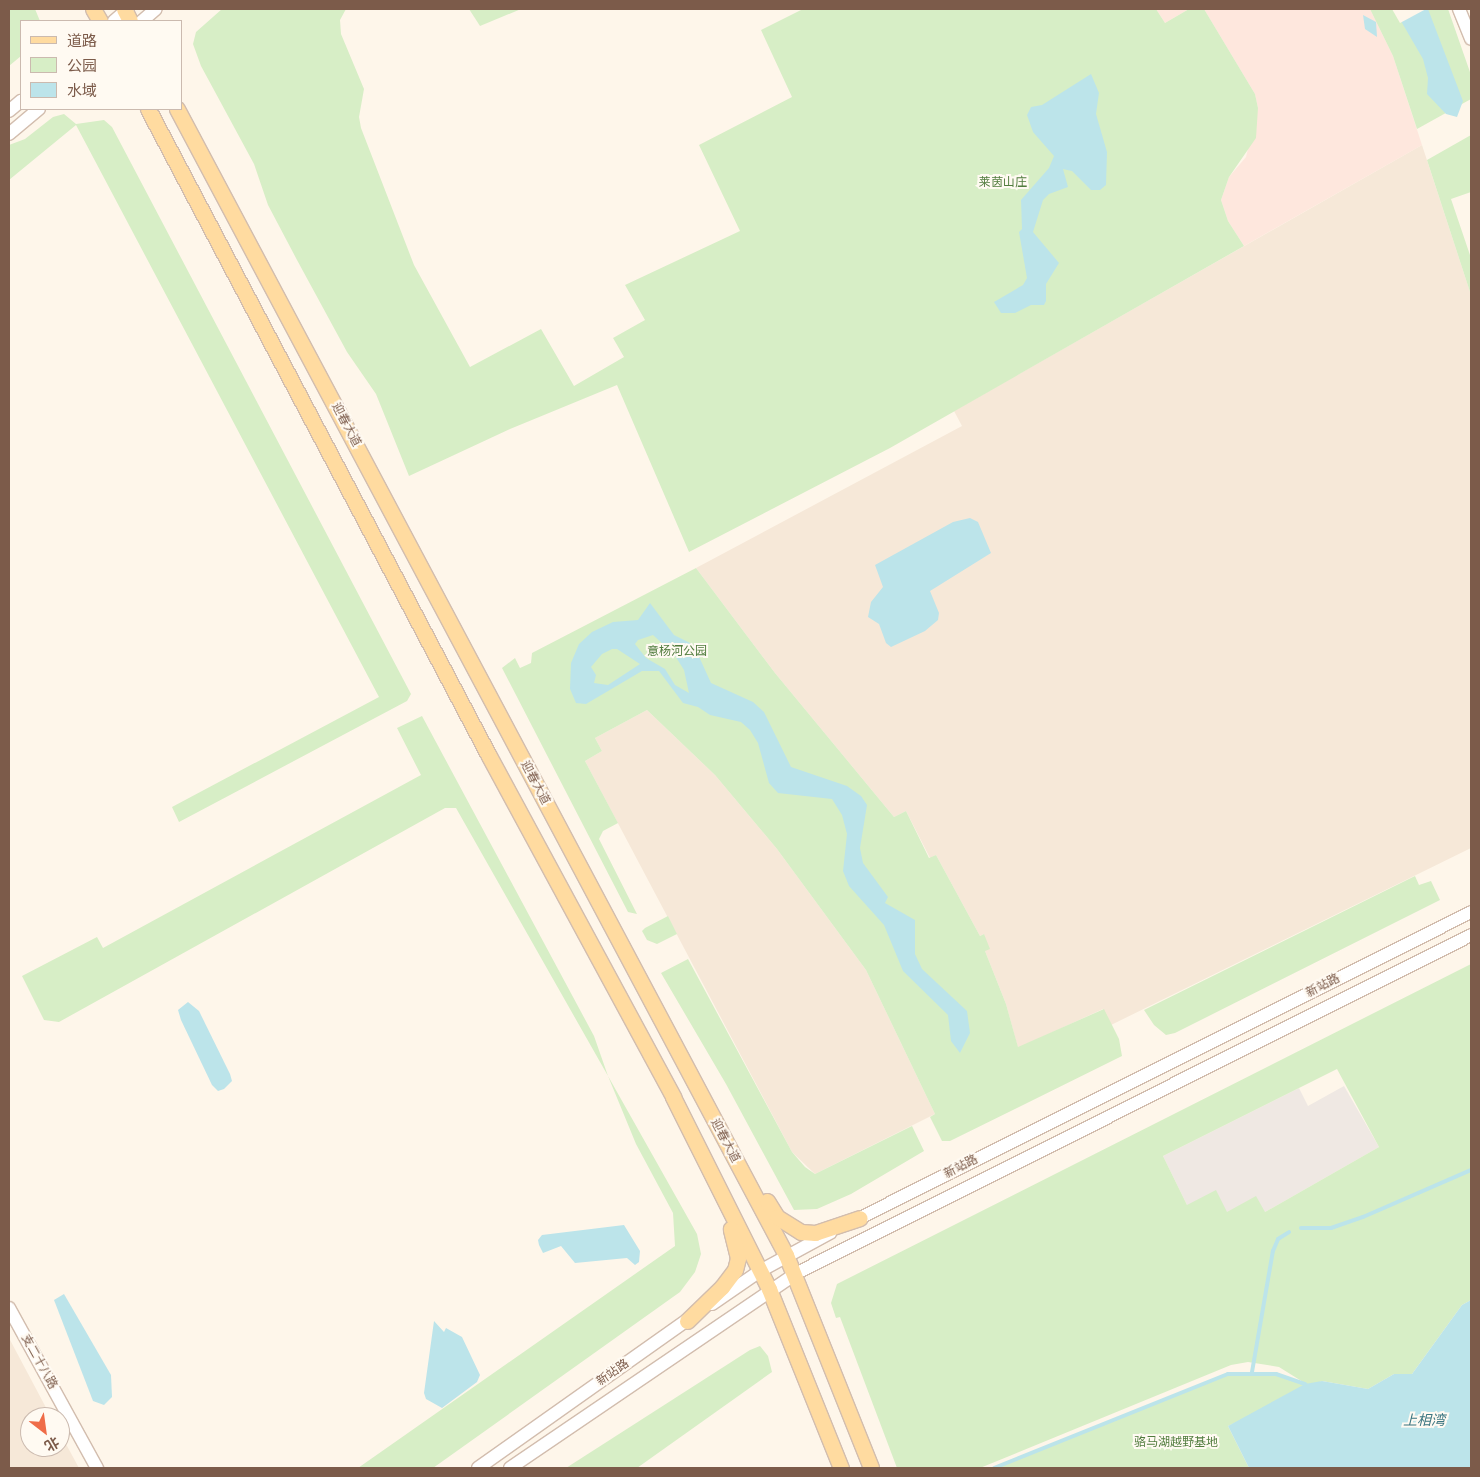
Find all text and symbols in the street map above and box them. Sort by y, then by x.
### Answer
legend [20,20,182,110]
text: 道路 [67,32,97,49]
text: 公园 [67,57,97,74]
text: 水域 [67,82,97,99]
park label: 莱茵山庄 [979,176,1027,190]
street label: 迎春大道 [328,400,364,450]
park label: 意杨河公园 [647,645,707,659]
street label: 迎春大道 [517,758,553,808]
street label: 新站路 [1304,971,1342,1001]
street label: 迎春大道 [707,1116,743,1166]
street label: 新站路 [942,1152,980,1182]
street label: 支二十八路 [18,1332,60,1392]
street label: 新站路 [594,1357,632,1389]
north arrow [20,1407,70,1457]
water label: 上相湾 [1403,1412,1445,1428]
text: 北 [42,1434,62,1455]
park label: 骆马湖越野基地 [1134,1436,1218,1450]

